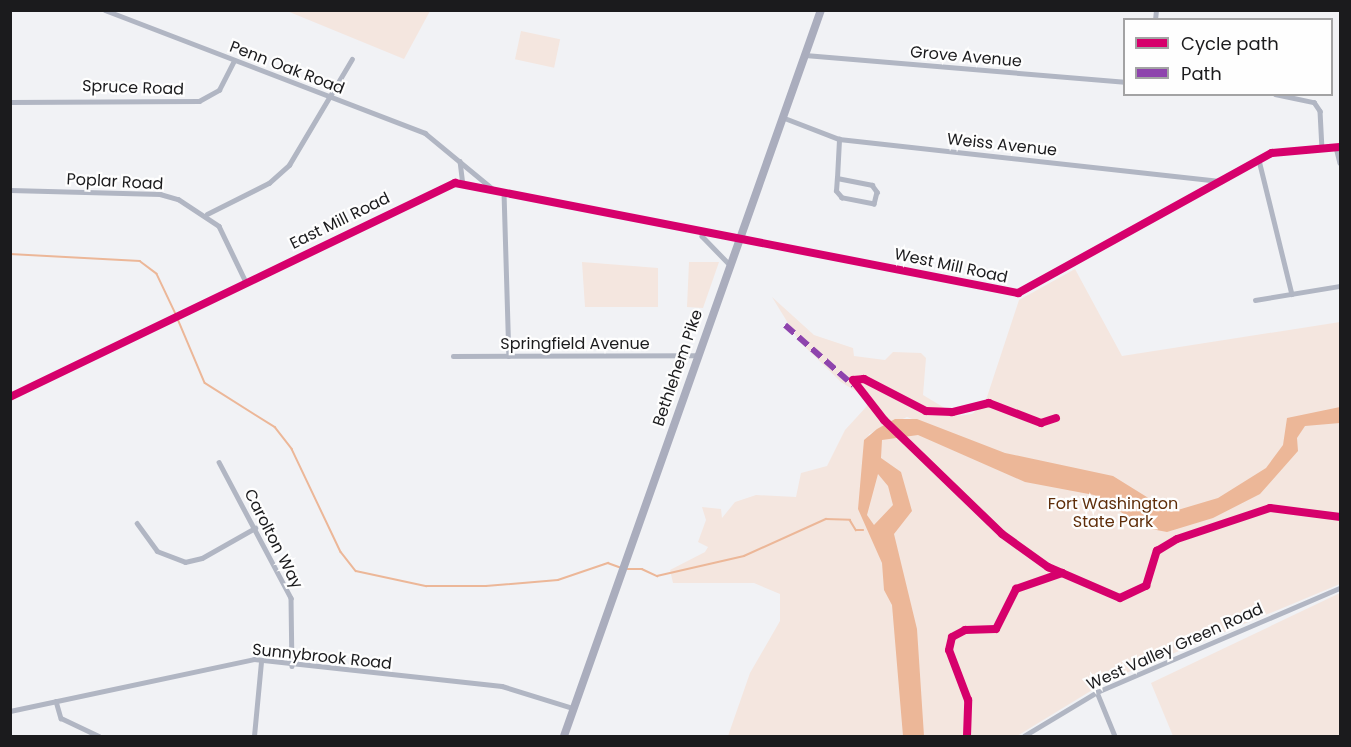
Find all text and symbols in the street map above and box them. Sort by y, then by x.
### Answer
legend [1123,18,1333,96]
text: Cycle path [1181,31,1279,56]
street label: Penn Oak Road [227,37,347,99]
street label: Grove Avenue [909,43,1023,71]
text: Path [1181,61,1222,86]
street label: Spruce Road [82,77,184,99]
street label: Weiss Avenue [946,130,1058,160]
street label: Poplar Road [66,170,164,194]
street label: East Mill Road [287,188,393,254]
street label: West Mill Road [893,245,1009,287]
street label: Bethlehem Pike [649,307,707,429]
street label: Springfield Avenue [500,334,650,354]
street label: Carolton Way [240,486,306,592]
park label: Fort Washington State Park [1048,494,1178,532]
street label: West Valley Green Road [1084,599,1266,695]
street label: Sunnybrook Road [251,640,393,674]

